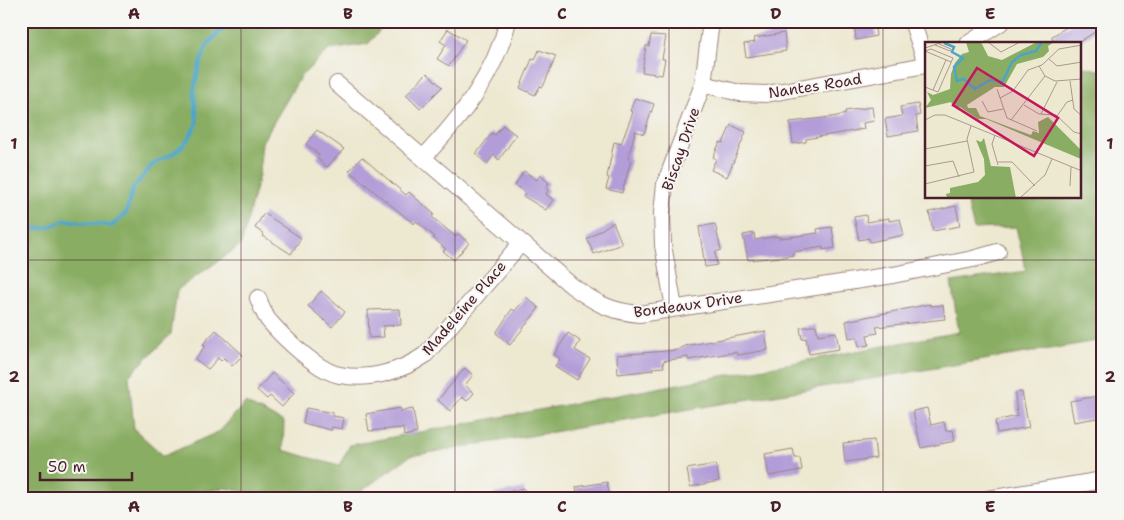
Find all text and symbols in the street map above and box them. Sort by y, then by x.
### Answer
text: A [128,3,140,24]
text: B [343,3,353,24]
text: C [557,3,567,24]
text: D [770,3,782,24]
text: E [985,3,995,24]
inset map [925,42,1082,199]
street label: Nantes Road [767,69,864,103]
street label: Biscay Drive [657,105,705,193]
text: 1 [10,133,18,154]
text: 1 [1106,133,1114,154]
street label: Madeleine Place [417,257,511,359]
street label: Bordeaux Drive [632,287,744,323]
text: 2 [8,366,20,387]
text: 2 [1104,366,1116,387]
scale bar [40,450,132,482]
text: 50 m [48,457,86,477]
text: A [128,496,140,517]
text: B [343,496,353,517]
text: C [557,496,567,517]
text: D [770,496,782,517]
text: E [985,496,995,517]

